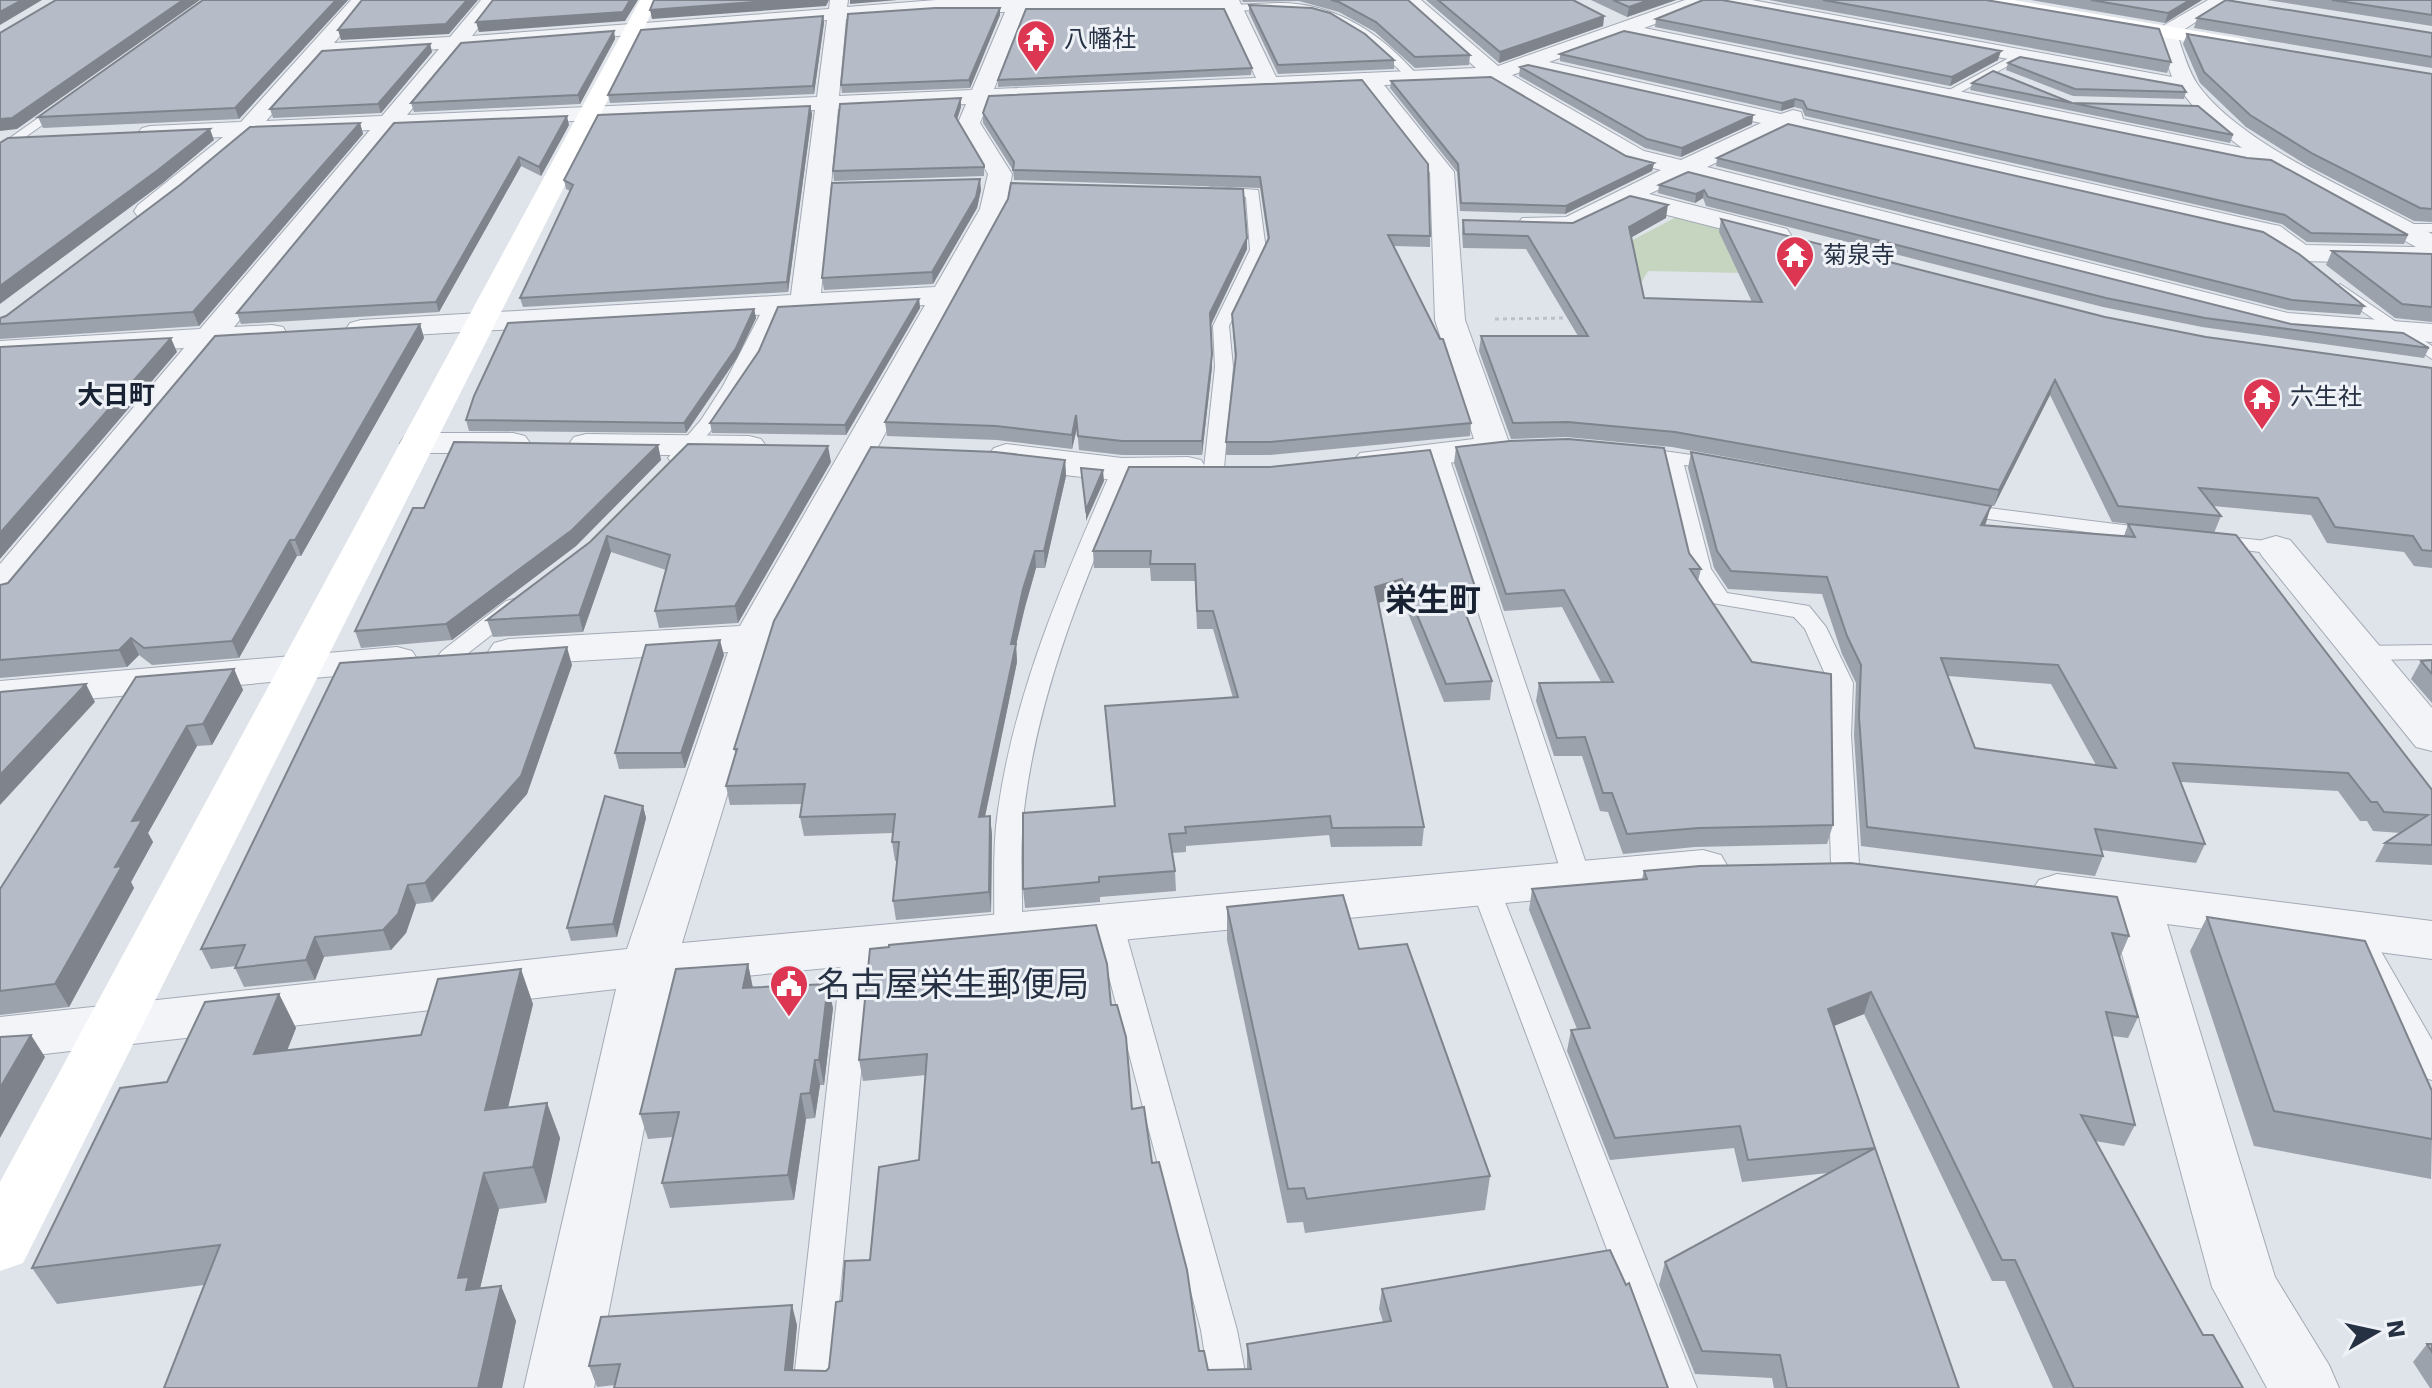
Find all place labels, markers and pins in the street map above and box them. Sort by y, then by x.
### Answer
temple icon: 八幡社 [1015,18,1057,73]
place label: 八幡社 [1064,25,1136,53]
temple icon: 菊泉寺 [1774,234,1816,289]
place label: 菊泉寺 [1823,241,1895,269]
temple icon: 六生社 [2241,376,2283,431]
place label: 六生社 [2290,383,2362,411]
public building icon: 名古屋栄生郵便局 [768,963,810,1018]
place label: 名古屋栄生郵便局 [817,964,1089,1004]

